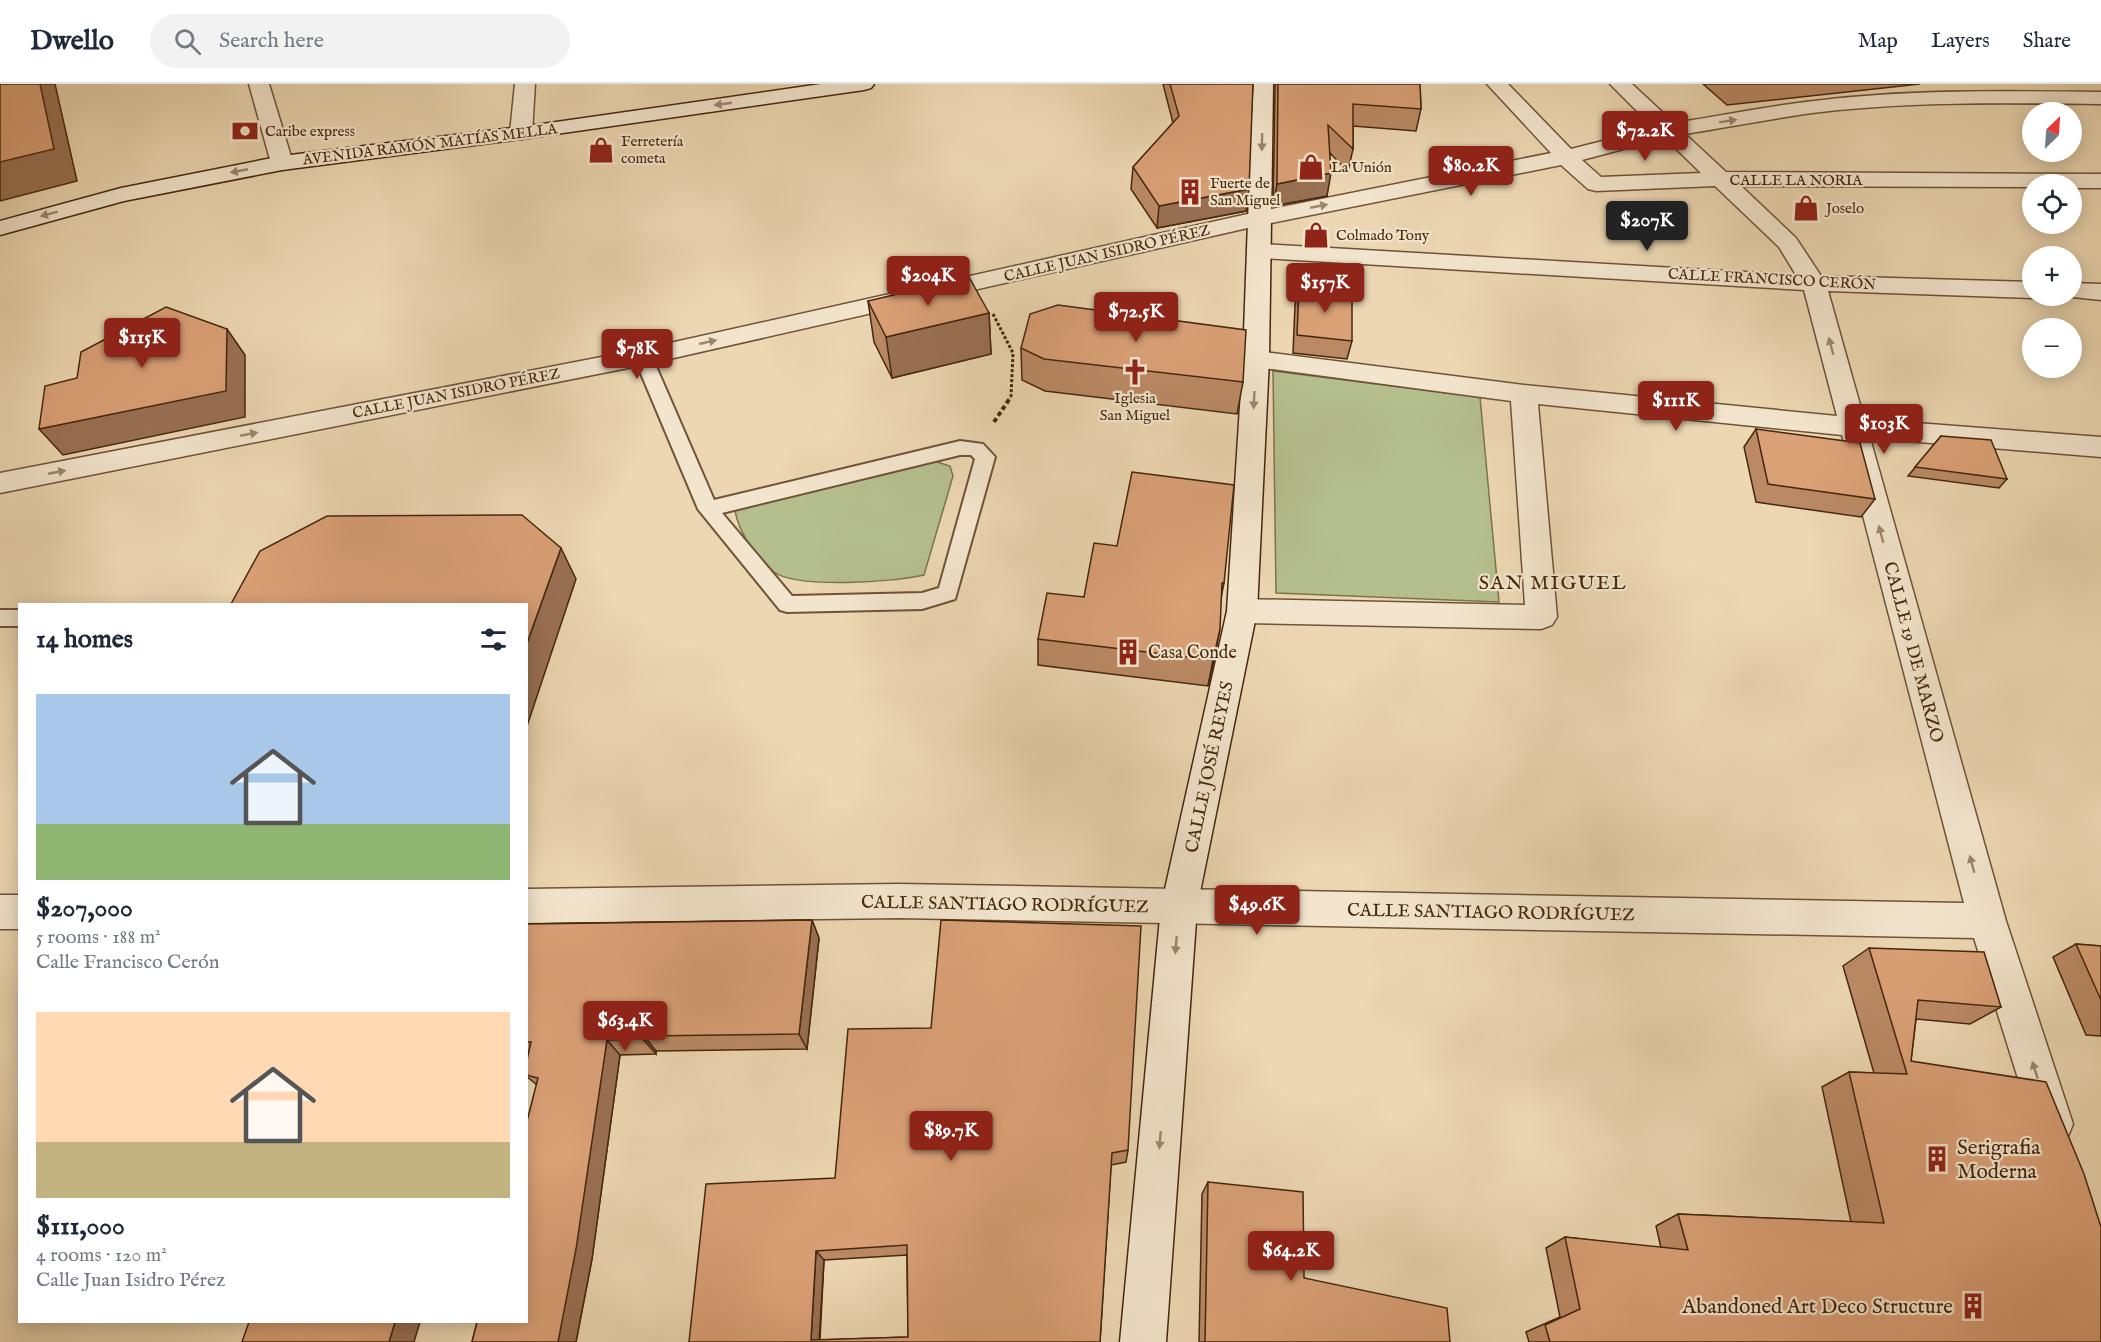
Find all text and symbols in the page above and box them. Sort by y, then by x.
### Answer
search box [150,14,570,68]
text: Dwello [30,24,114,59]
icon: search [171,25,204,58]
text: Search here [219,27,324,55]
text: Map [1858,28,1898,55]
text: Layers [1931,28,1990,55]
text: Share [2023,28,2071,55]
one-way arrow [714,100,733,109]
north arrow [2022,102,2082,162]
map controls [2022,102,2082,378]
pin: $72.2K [1596,111,1694,162]
bank icon: Caribe express [230,116,260,146]
one-way arrow [1719,116,1738,125]
text: $72.2K [1616,118,1674,143]
street label: AVENIDA RAMÓN MATÍAS MELLA [301,119,559,170]
place label: Caribe express [265,122,355,141]
place label: Ferretería cometa [621,132,684,168]
one-way arrow [1258,133,1267,152]
shop icon: Ferretería cometa [586,135,616,165]
pin: $80.2K [1422,146,1520,197]
shop icon: La Unión [1296,152,1326,182]
text: $80.2K [1443,153,1499,178]
place label: La Unión [1331,158,1392,177]
one-way arrow [229,167,248,176]
street label: CALLE LA NORIA [1730,171,1863,190]
place label: Fuerte de San Miguel [1210,174,1281,210]
button: locate [2022,174,2082,234]
building icon: Fuerte de San Miguel [1175,177,1205,207]
shop icon: Joselo [1791,193,1821,223]
place label: Joselo [1824,199,1864,218]
one-way arrow [1309,201,1328,210]
pin: $207K [1605,201,1689,252]
text: $207K [1620,208,1674,233]
one-way arrow [40,210,58,220]
street label: CALLE JUAN ISIDRO PÉREZ [1002,220,1212,286]
shop icon: Colmado Tony [1301,220,1331,250]
place label: Colmado Tony [1336,226,1430,245]
button: + [2022,246,2082,306]
pin: $204K [886,256,970,307]
text: $204K [901,263,955,288]
pin: $157K [1283,263,1367,314]
street label: CALLE FRANCISCO CERÓN [1667,265,1876,294]
text: $157K [1300,270,1350,295]
pin: $72.5K [1087,292,1185,343]
text: $72.5K [1108,299,1164,324]
pin: $115K [100,318,184,369]
button: − [2022,318,2082,378]
text: $115K [118,325,166,350]
pin: $78K [601,329,673,380]
text: $78K [616,336,658,361]
one-way arrow [698,337,717,346]
one-way arrow [1825,337,1835,355]
church icon: Iglesia San Miguel [1120,357,1150,387]
street label: CALLE JUAN ISIDRO PÉREZ [351,364,562,423]
pin: $111K [1634,381,1718,432]
text: $111K [1652,388,1700,413]
place label: Iglesia San Miguel [1100,389,1171,425]
one-way arrow [1249,391,1258,410]
pin: $103K [1842,404,1926,455]
text: $103K [1859,411,1909,436]
one-way arrow [239,429,258,438]
one-way arrow [48,467,67,476]
one-way arrow [1876,525,1886,543]
street label: CALLE 19 DE MARZO [1877,559,1948,745]
district label: SAN MIGUEL [1479,571,1627,596]
text: 14 homes [36,623,133,656]
icon: filters [477,623,510,656]
building icon: Casa Conde [1113,637,1143,667]
place label: Casa Conde [1148,642,1237,665]
street label: CALLE JOSÉ REYES [1179,679,1240,855]
icon: home [219,733,327,841]
one-way arrow [1966,855,1976,873]
pin: $49.6K [1208,885,1306,936]
street label: CALLE SANTIAGO RODRÍGUEZ [861,889,1149,920]
text: $207,000 [36,892,133,925]
text: $49.6K [1229,892,1285,917]
street label: CALLE SANTIAGO RODRÍGUEZ [1347,897,1635,928]
text: 5 rooms · 188 m² [36,925,161,950]
one-way arrow [1171,936,1180,955]
text: Calle Francisco Cerón [36,950,219,975]
pin: $63.4K [576,1001,674,1052]
text: $63.4K [597,1008,653,1033]
icon: home [219,1051,327,1159]
one-way arrow [2030,1061,2039,1079]
pin: $89.7K [902,1111,1000,1162]
text: $89.7K [924,1118,978,1143]
one-way arrow [1155,1130,1165,1149]
place label: Serigrafia Moderna [1957,1135,2041,1186]
building icon: Serigrafia Moderna [1922,1144,1952,1174]
text: $111,000 [36,1210,125,1243]
pin: $64.2K [1242,1231,1340,1282]
text: $64.2K [1262,1238,1320,1263]
text: 4 rooms · 120 m² [36,1243,167,1268]
text: Calle Juan Isidro Pérez [36,1268,225,1293]
building icon: Abandoned Art Deco Structure [1958,1291,1988,1321]
place label: Abandoned Art Deco Structure [1681,1294,1953,1321]

